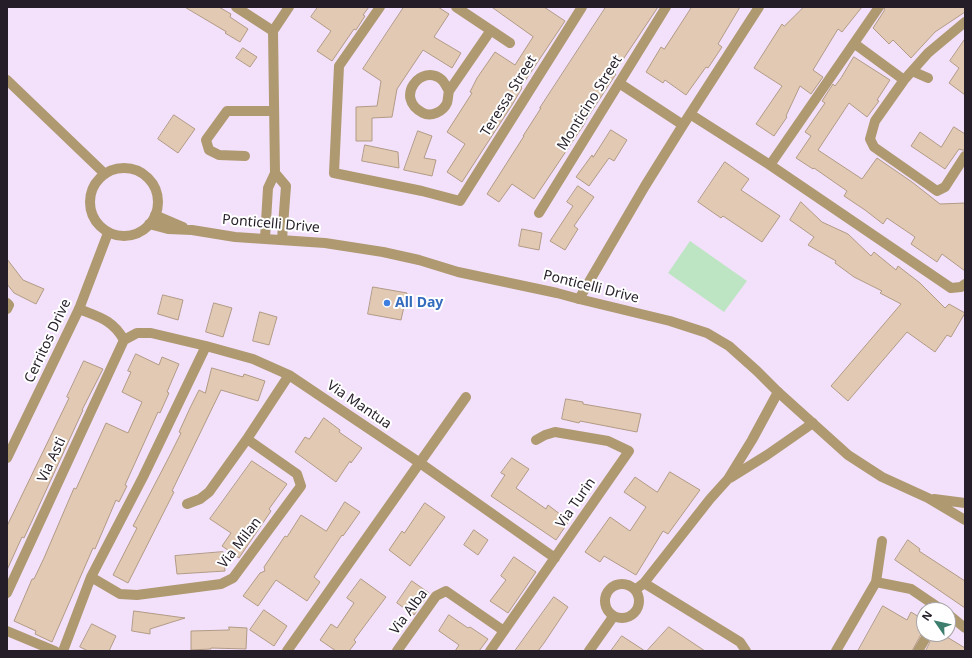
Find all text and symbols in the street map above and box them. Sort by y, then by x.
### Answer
street label: Teressa Street [477,52,541,140]
street label: Monticino Street [554,52,626,154]
street label: Ponticelli Drive [221,211,321,237]
street label: Ponticelli Drive [541,267,641,307]
place label: All Day [395,295,443,311]
street label: Cerritos Drive [21,296,75,386]
marker: All Day [382,298,392,308]
street label: Via Mantua [324,377,394,433]
street label: Via Asti [34,435,70,485]
street label: Via Turin [553,475,599,531]
street label: Via Milan [215,514,265,572]
street label: Via Alba [386,586,432,638]
north arrow [916,602,956,642]
text: N [918,608,935,623]

